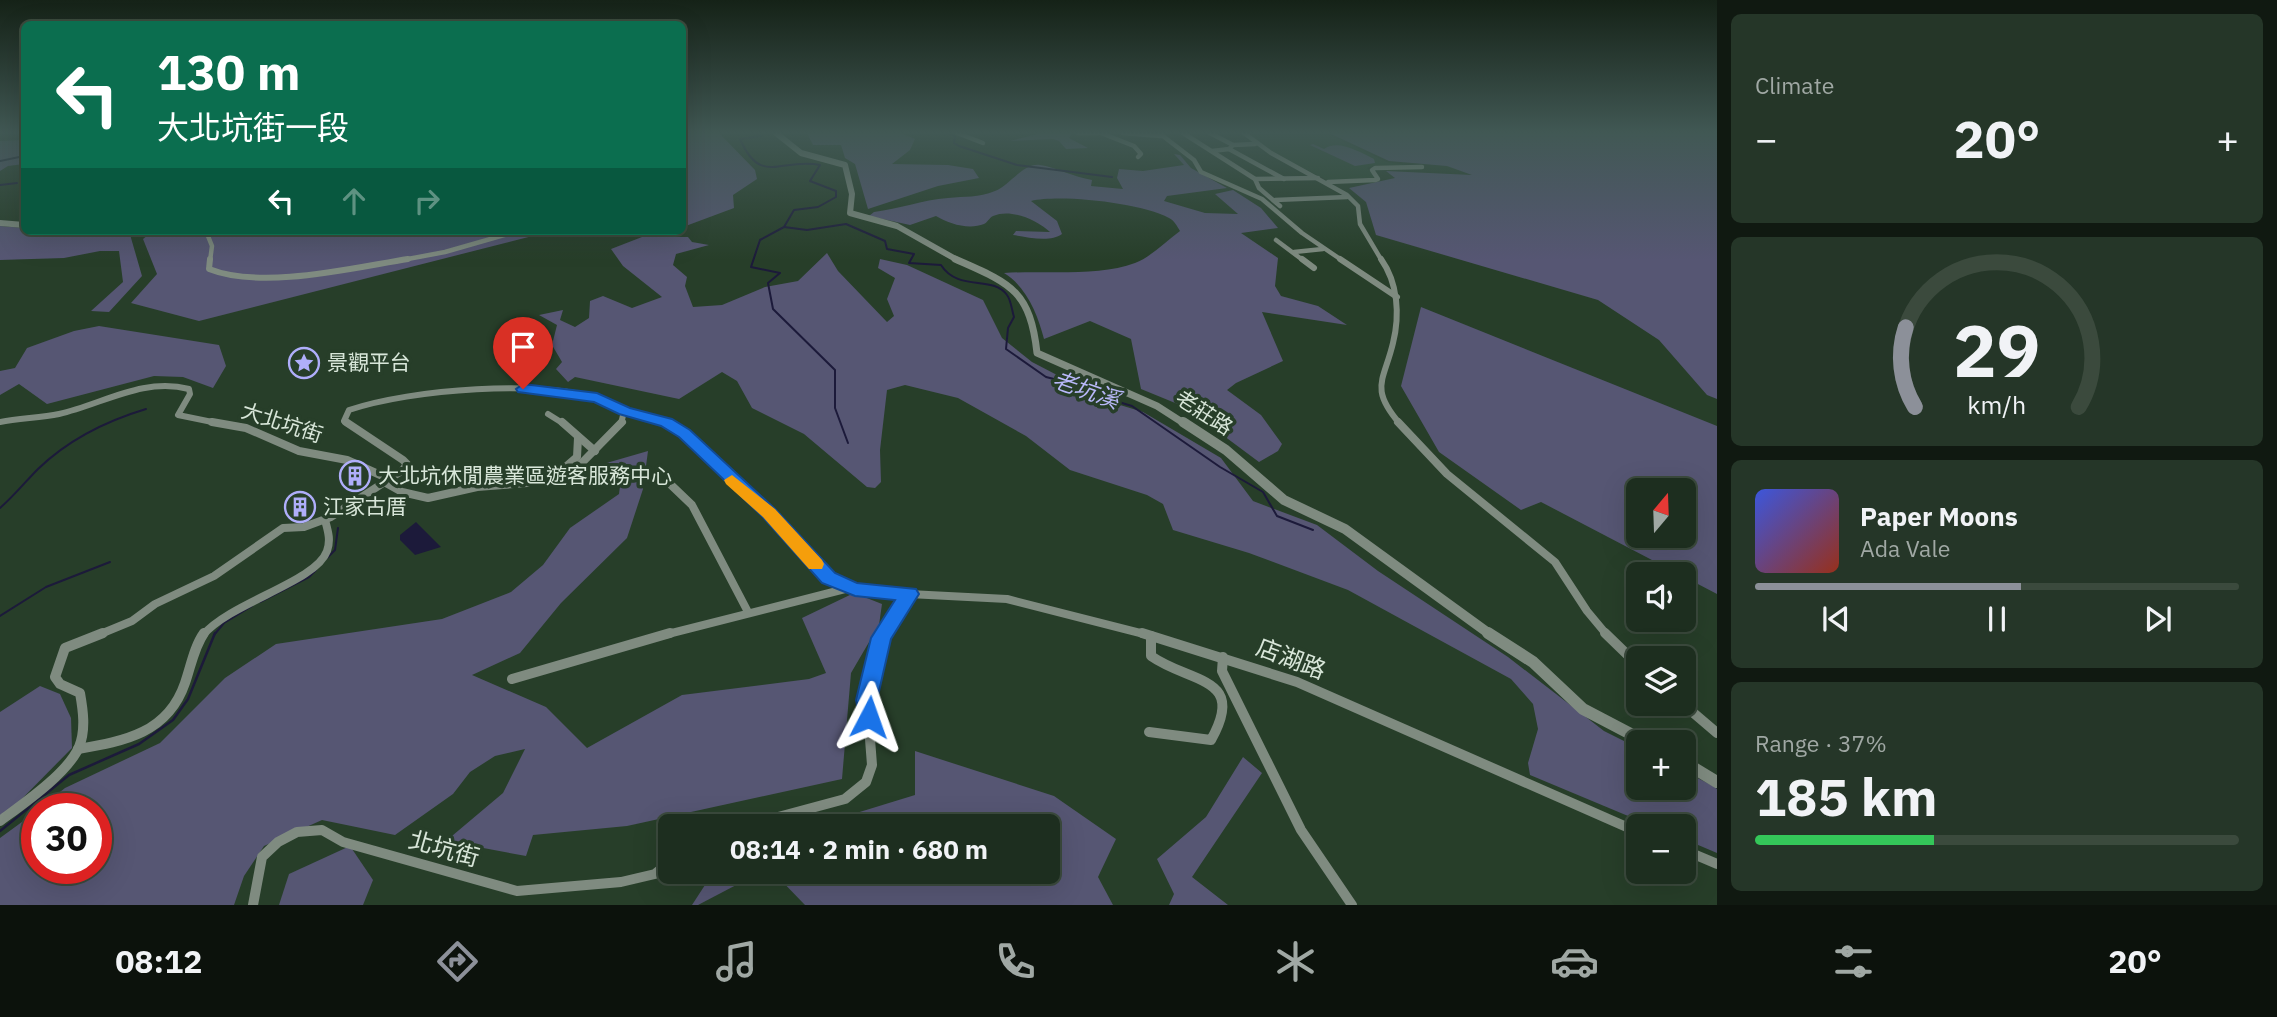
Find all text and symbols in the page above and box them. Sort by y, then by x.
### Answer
text: 130 m [157,40,301,103]
icon: left [42,49,133,140]
text: Climate [1755,70,1834,100]
text: 20° [1954,105,2040,172]
text: 大北坑街一段 [157,106,349,148]
text: − [1755,114,1778,163]
text: + [2216,114,2239,163]
icon: left [262,182,300,220]
icon: ahead [335,182,373,220]
icon: right [408,182,446,220]
text: 29 [1953,303,2041,398]
pin [493,317,553,389]
icon: arrive [504,328,542,366]
place icon: 景觀平台 [287,346,321,380]
place label: 景觀平台 [327,348,411,376]
water label: 老坑溪 [1049,364,1127,415]
street label: 老莊路 [1171,383,1239,441]
text: km/h [1968,388,2026,421]
street label: 大北坑街 [238,396,327,448]
building icon: 大北坑休閒農業區遊客服務中心 [338,459,372,493]
place label: 大北坑休閒農業區遊客服務中心 [378,461,672,489]
north arrow [1626,478,1696,548]
map controls [1626,478,1696,884]
building icon: 江家古厝 [283,490,317,524]
place label: 江家古厝 [323,492,407,520]
text: Paper Moons [1860,499,2018,533]
text: Ada Vale [1860,533,1950,563]
button: sound [1626,562,1696,632]
icon: previous [1817,600,1855,638]
icon: pause [1978,600,2016,638]
icon: next [2139,600,2177,638]
street label: 店湖路 [1252,630,1331,686]
button: layers [1626,646,1696,716]
position arrow [832,680,906,754]
text: Range · 37% [1755,728,1887,758]
button: + [1626,730,1696,800]
text: 185 km [1755,763,1937,830]
speed limit sign: 30 [21,793,112,884]
button: − [1626,814,1696,884]
street label: 北坑街 [405,823,483,873]
text: 08:14 · 2 min · 680 m [730,832,988,866]
icon: directions [433,937,482,986]
icon: music [712,937,761,986]
icon: phone [991,937,1040,986]
icon: climate [1271,937,1320,986]
icon: car [1550,937,1599,986]
icon: filters [1829,937,1878,986]
text: 08:12 [115,940,203,982]
text: 20° [2108,940,2162,982]

